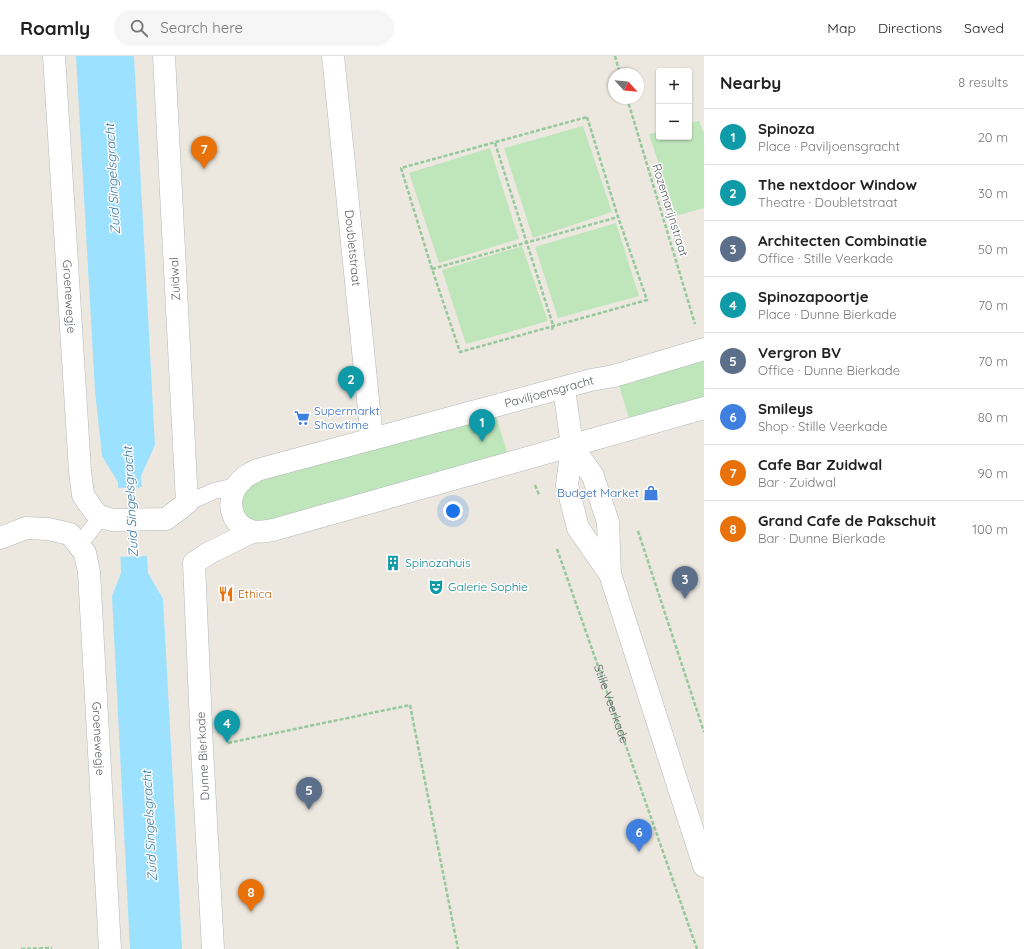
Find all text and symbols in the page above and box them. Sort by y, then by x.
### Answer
search box [114,10,394,46]
text: Roamly [20,16,90,40]
icon: search [128,17,150,39]
text: Search here [160,18,243,37]
text: Map [827,19,856,37]
text: Directions [878,19,942,37]
text: Saved [964,19,1004,37]
north arrow [608,68,644,104]
map controls [656,68,692,140]
button: + [656,68,692,104]
text: Nearby [720,72,781,93]
text: 8 results [958,74,1008,90]
button: − [656,104,692,140]
text: Spinoza [758,119,815,138]
water label: Zuid Singelsgracht [101,121,123,235]
text: 1 [730,129,736,145]
text: 20 m [978,129,1008,145]
pin: 7 [191,136,217,169]
text: Place · Paviljoensgracht [758,138,900,154]
street label: Rozemarijnstraat [649,162,692,258]
text: The nextdoor Window [758,175,917,194]
text: 2 [729,185,737,201]
text: 30 m [978,185,1008,201]
text: Theatre · Doubletstraat [758,194,898,210]
street label: Doubletstraat [342,209,364,287]
text: Architecten Combinatie [758,231,927,250]
text: 3 [730,241,736,257]
text: 50 m [978,241,1008,257]
text: Office · Stille Veerkade [758,250,893,266]
street label: Zuidwal [166,257,183,301]
street label: Groenewegje [60,259,79,334]
text: Spinozapoortje [758,287,869,306]
text: 4 [729,297,737,313]
text: 70 m [978,297,1008,313]
text: Place · Dunne Bierkade [758,306,897,322]
text: Vergron BV [758,343,841,362]
text: 5 [729,353,737,369]
text: 70 m [978,353,1008,369]
text: Office · Dunne Bierkade [758,362,900,378]
pin: 2 [338,366,364,399]
street label: Paviljoensgracht [503,372,595,411]
text: Smileys [758,399,813,418]
place label: Supermarkt Showtime [314,403,380,432]
supermarket icon: Supermarkt Showtime [293,409,311,427]
pin: 1 [469,409,495,442]
text: 6 [729,409,737,425]
text: 80 m [978,409,1008,425]
text: Shop · Stille Veerkade [758,418,887,434]
water label: Zuid Singelsgracht [119,444,141,558]
text: Cafe Bar Zuidwal [758,455,882,474]
text: 7 [729,465,737,481]
text: 90 m [978,465,1008,481]
text: Bar · Zuidwal [758,474,836,490]
shop icon: Budget Market [642,484,660,502]
place label: Budget Market [557,485,639,500]
your location [443,501,463,521]
text: Grand Cafe de Pakschuit [758,511,936,530]
text: 8 [729,521,737,537]
text: 100 m [972,521,1008,537]
text: Bar · Dunne Bierkade [758,530,885,546]
building icon: Spinozahuis [384,554,402,572]
place label: Spinozahuis [405,555,471,570]
pin: 3 [672,566,698,599]
theatre icon: Galerie Sophie [427,578,445,596]
place label: Galerie Sophie [448,579,528,594]
restaurant icon: Ethica [217,585,235,603]
place label: Ethica [238,586,272,601]
street label: Stille Veerkade [591,662,632,745]
street label: Groenewegje [89,701,108,776]
pin: 4 [214,710,240,743]
street label: Dunne Bierkade [193,711,212,801]
water label: Zuid Singelsgracht [138,768,160,882]
pin: 5 [296,777,322,810]
pin: 6 [626,819,652,852]
pin: 8 [238,879,264,912]

